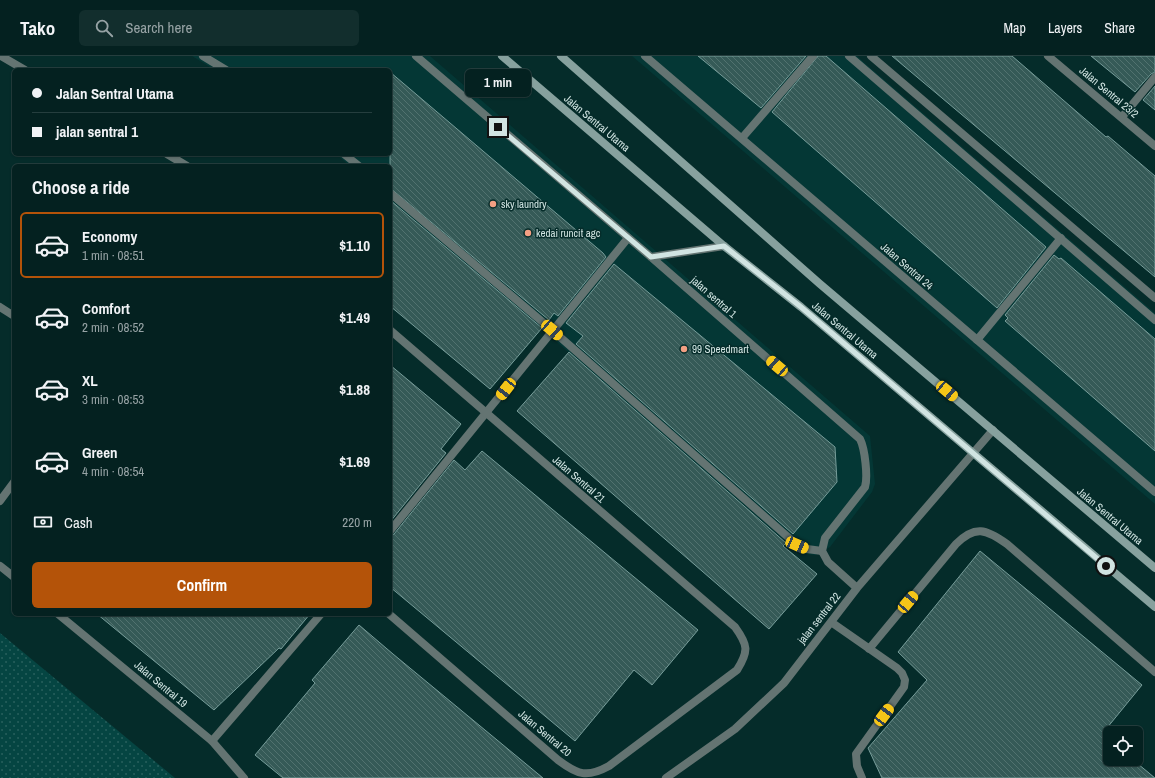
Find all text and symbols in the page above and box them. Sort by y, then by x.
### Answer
search box [79,10,359,46]
text: Tako [20,15,55,41]
icon: search [93,17,115,39]
text: Search here [125,17,192,38]
text: Map [1004,19,1026,37]
text: Layers [1048,19,1082,37]
text: Share [1104,19,1135,37]
street label: Jalan Sentral 23/2 [1077,63,1141,121]
callout: 1 min [465,69,531,97]
text: 1 min [484,74,512,91]
text: Jalan Sentral Utama [56,83,174,104]
street label: Jalan Sentral Utama [561,91,633,155]
route end [489,118,507,136]
text: jalan sentral 1 [56,121,138,142]
text: Choose a ride [32,175,130,200]
place label: sky laundry [501,197,547,211]
marker: sky laundry [488,199,498,209]
text: Economy [82,226,137,247]
place label: kedai runcit agc [536,226,601,240]
icon: car [34,227,70,263]
marker: kedai runcit agc [523,228,533,238]
text: $1.10 [339,235,370,256]
street label: Jalan Sentral 24 [878,239,936,293]
text: 1 min · 08:51 [82,247,144,264]
street label: jalan sentral 1 [687,273,740,321]
text: Comfort [82,298,130,319]
street label: Jalan Sentral Utama [809,298,881,362]
icon: car [34,299,70,335]
text: $1.49 [339,307,370,328]
car [539,318,565,342]
text: 2 min · 08:52 [82,319,144,336]
place label: 99 Speedmart [692,342,749,356]
marker: 99 Speedmart [679,344,689,354]
car [764,354,790,378]
text: XL [82,370,98,391]
icon: car [34,371,70,407]
car [494,376,518,402]
text: $1.88 [339,379,370,400]
car [934,379,960,403]
text: 3 min · 08:53 [82,391,144,408]
text: Green [82,442,118,463]
icon: car [34,443,70,479]
text: $1.69 [339,451,370,472]
street label: Jalan Sentral 21 [550,452,608,506]
text: 4 min · 08:54 [82,463,144,480]
street label: Jalan Sentral Utama [1074,484,1146,548]
icon: cash [32,511,54,533]
text: Cash [64,512,93,533]
text: 220 m [342,514,372,531]
car [784,535,810,555]
route start [1097,557,1115,575]
button: Confirm [32,562,372,608]
car [896,589,920,615]
street label: jalan sentral 22 [794,590,843,647]
street label: Jalan Sentral 19 [132,658,190,710]
car [872,702,896,728]
street label: Jalan Sentral 20 [516,707,574,759]
map controls [1103,726,1143,766]
button: locate [1103,726,1143,766]

